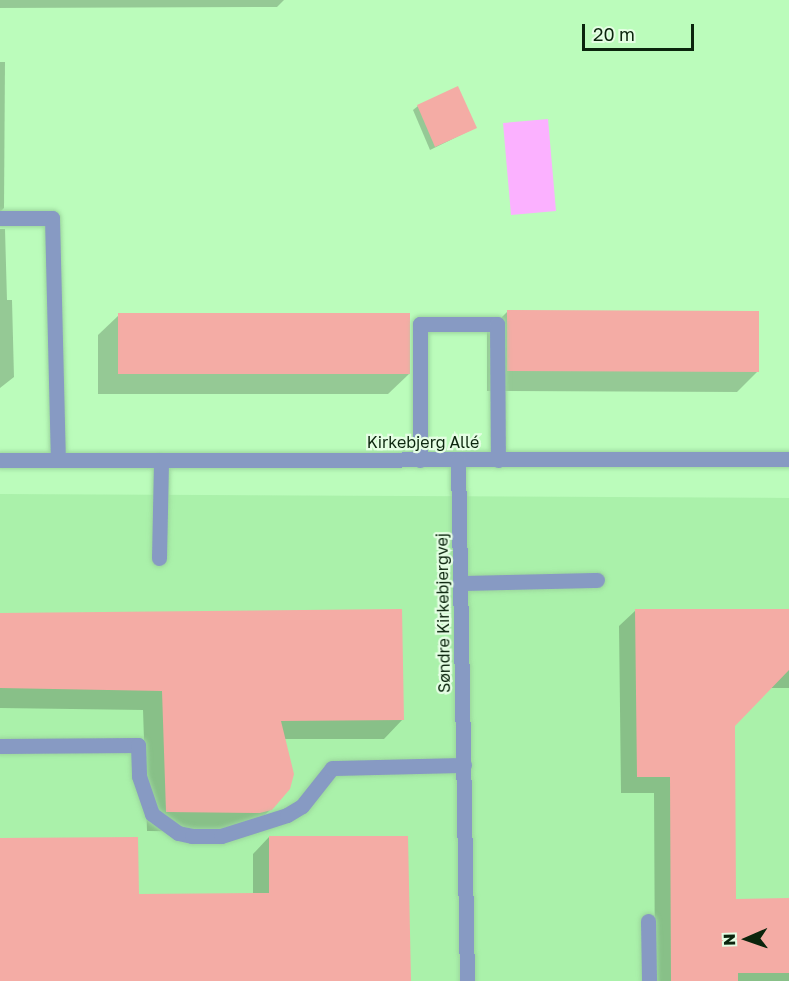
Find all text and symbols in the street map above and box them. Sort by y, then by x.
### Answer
scale bar [585,12,698,50]
text: 20 m [593,23,635,45]
street label: Kirkebjerg Allé [367,432,479,452]
street label: Søndre Kirkebjergvej [432,533,454,693]
north arrow [717,909,777,969]
text: N [719,933,739,946]

